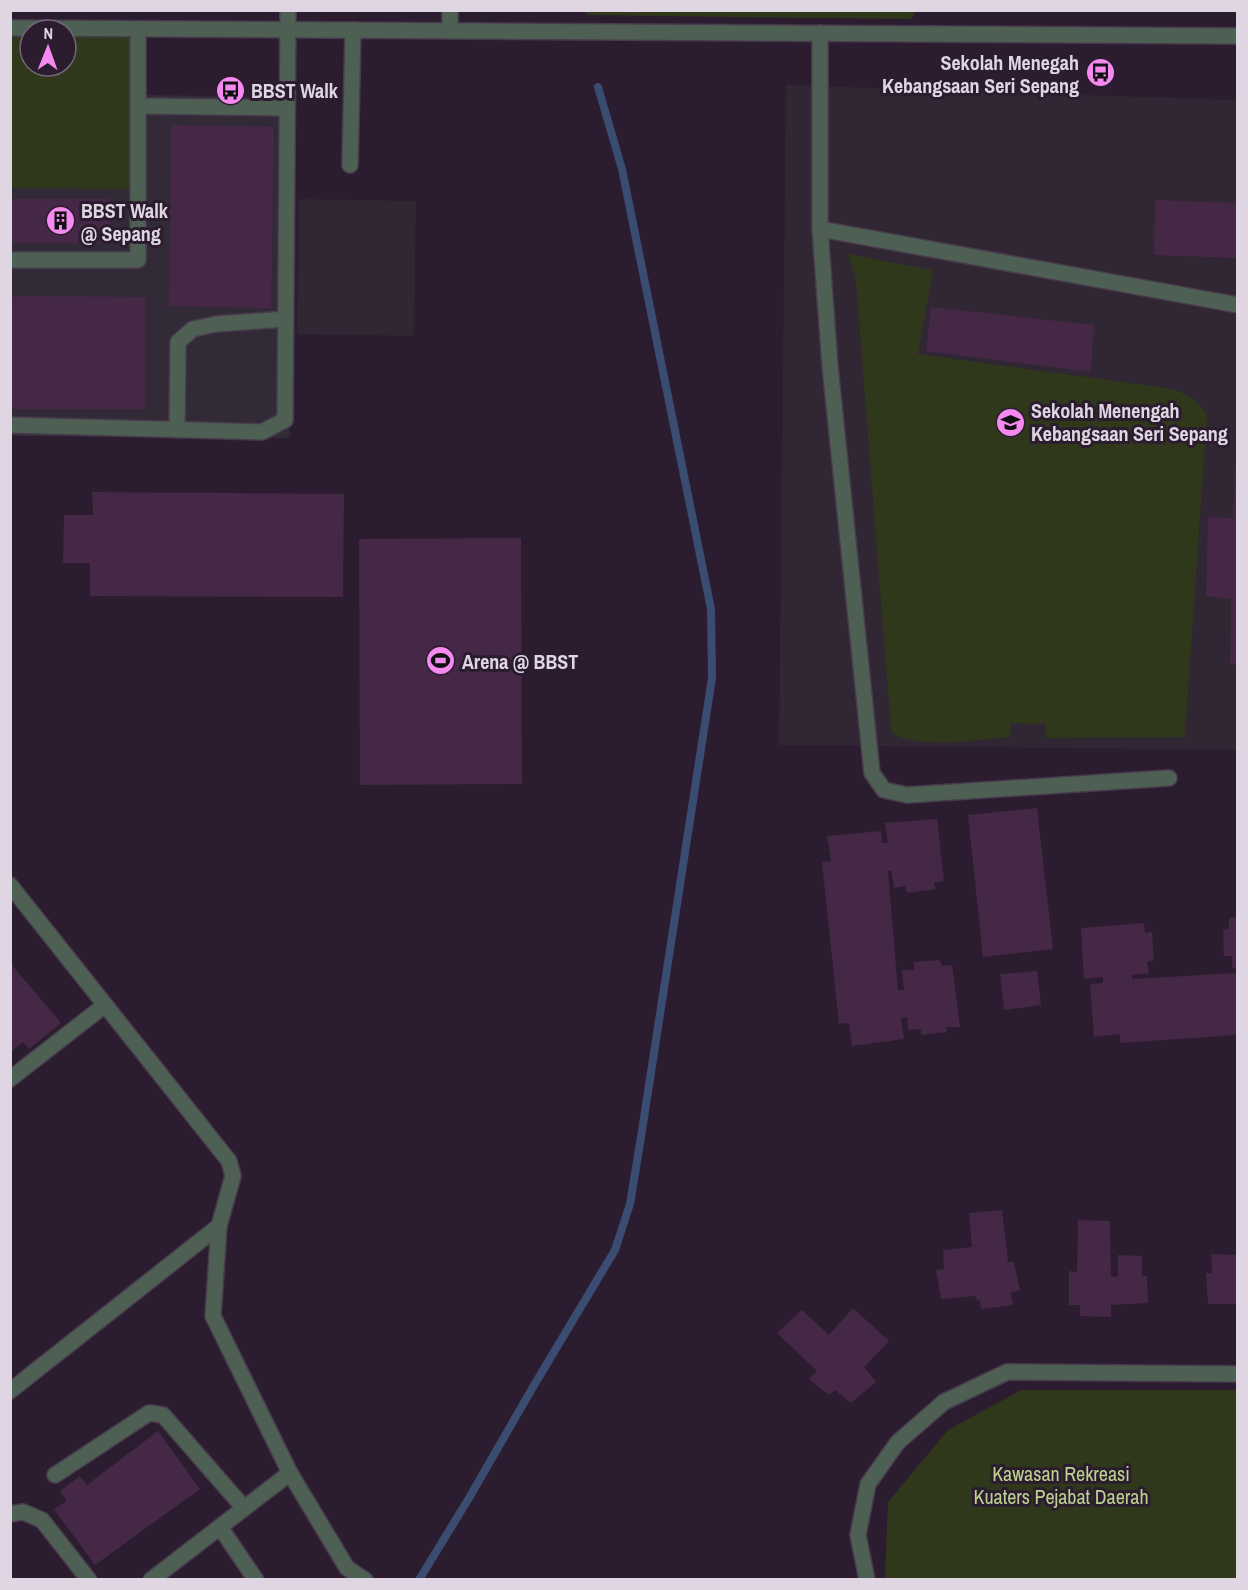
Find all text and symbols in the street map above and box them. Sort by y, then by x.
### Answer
north arrow [18,18,78,78]
text: N [43,22,53,44]
place label: Sekolah Menegah Kebangsaan Seri Sepang [882,49,1079,99]
bus stop icon: Sekolah Menegah Kebangsaan Seri Sepang [1084,57,1116,89]
bus stop icon: BBST Walk [214,74,246,106]
place label: BBST Walk [251,77,339,104]
place label: BBST Walk @ Sepang [81,197,169,247]
building icon: BBST Walk @ Sepang [44,205,76,237]
place label: Sekolah Menengah Kebangsaan Seri Sepang [1031,397,1228,447]
school or university icon: Sekolah Menengah Kebangsaan Seri Sepang [994,406,1026,438]
sports icon: Arena @ BBST [425,645,457,677]
place label: Arena @ BBST [462,648,578,675]
park label: Kawasan Rekreasi Kuaters Pejabat Daerah [973,1460,1149,1510]

